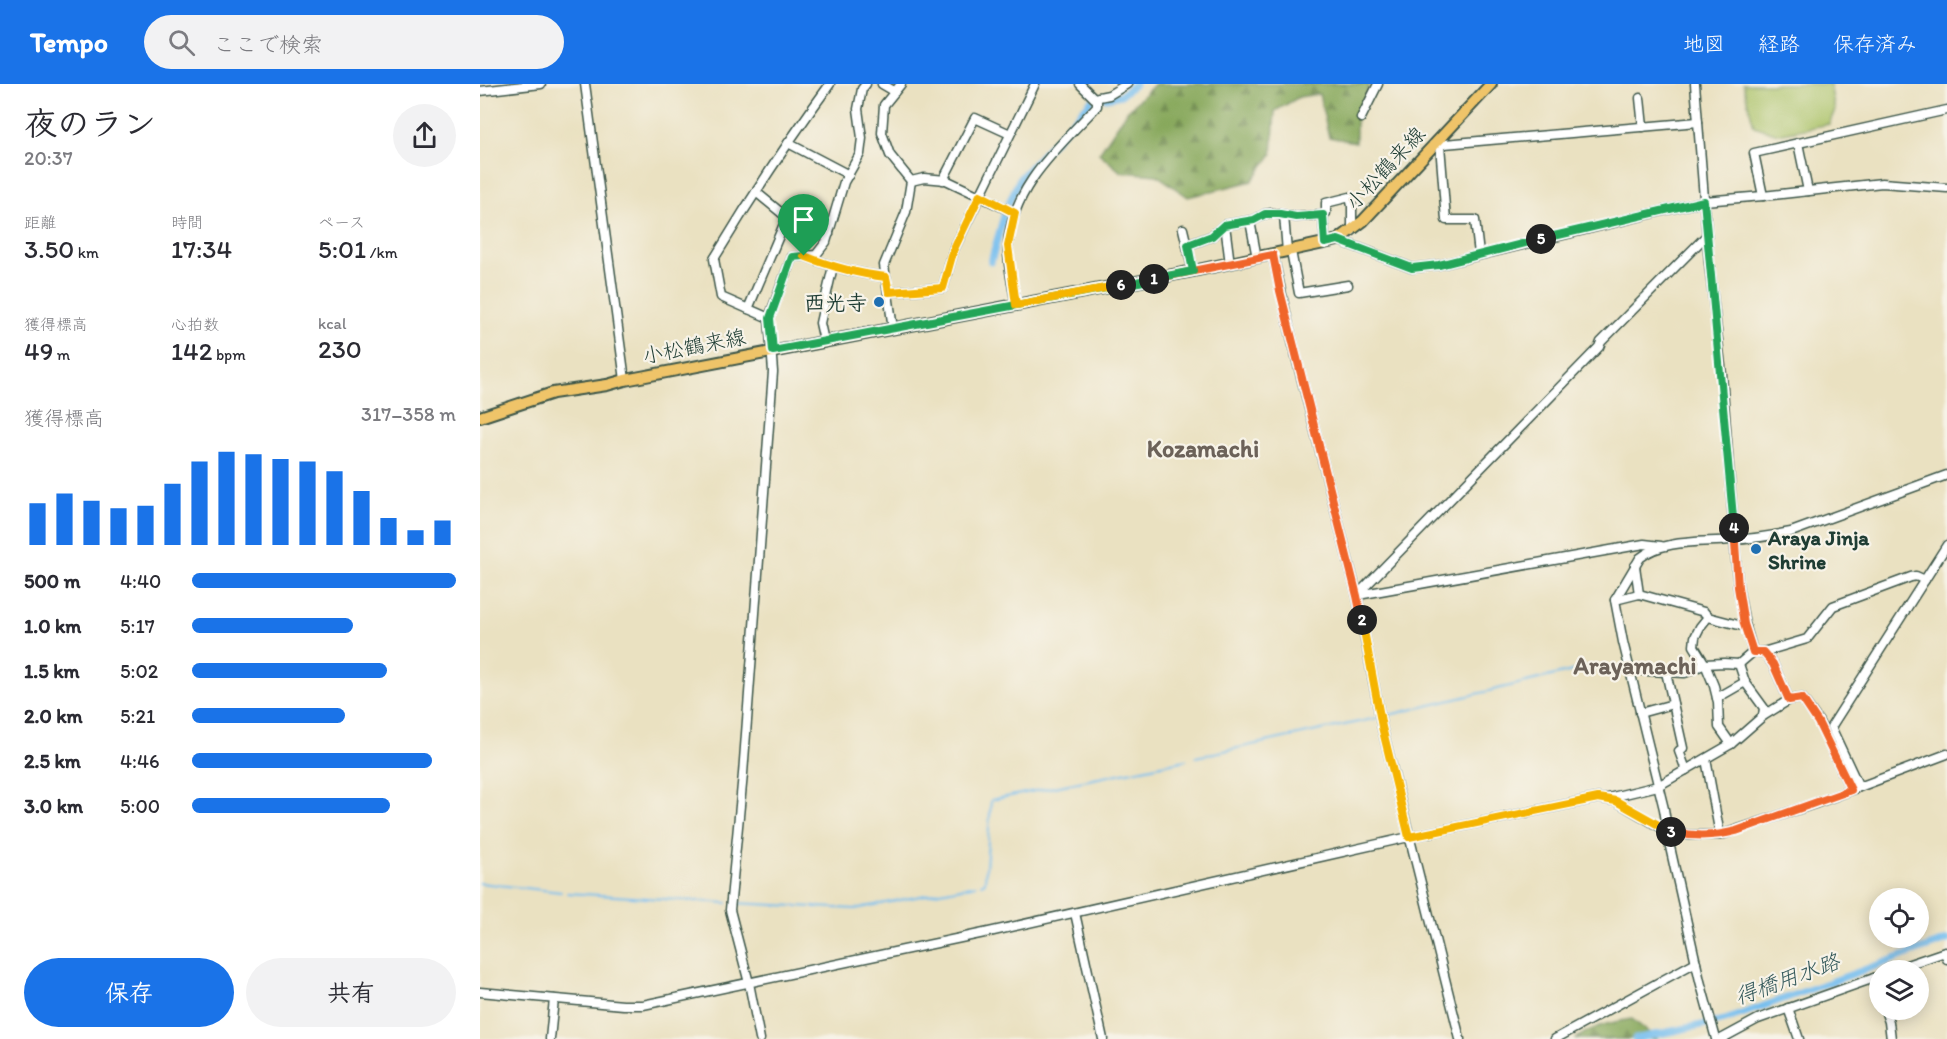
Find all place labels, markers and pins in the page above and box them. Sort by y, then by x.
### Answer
pin [778,194,829,256]
pin: 5 [1526,224,1556,254]
pin: 1 [1139,264,1169,294]
pin: 6 [1106,270,1136,300]
place label: 西光寺 [804,290,867,315]
marker: 西光寺 [872,295,886,309]
pin: 4 [1719,513,1749,543]
place label: Araya Jinja Shrine [1767,525,1870,574]
marker: Araya Jinja Shrine [1749,542,1763,556]
pin: 2 [1347,605,1377,635]
pin: 3 [1656,817,1686,847]

